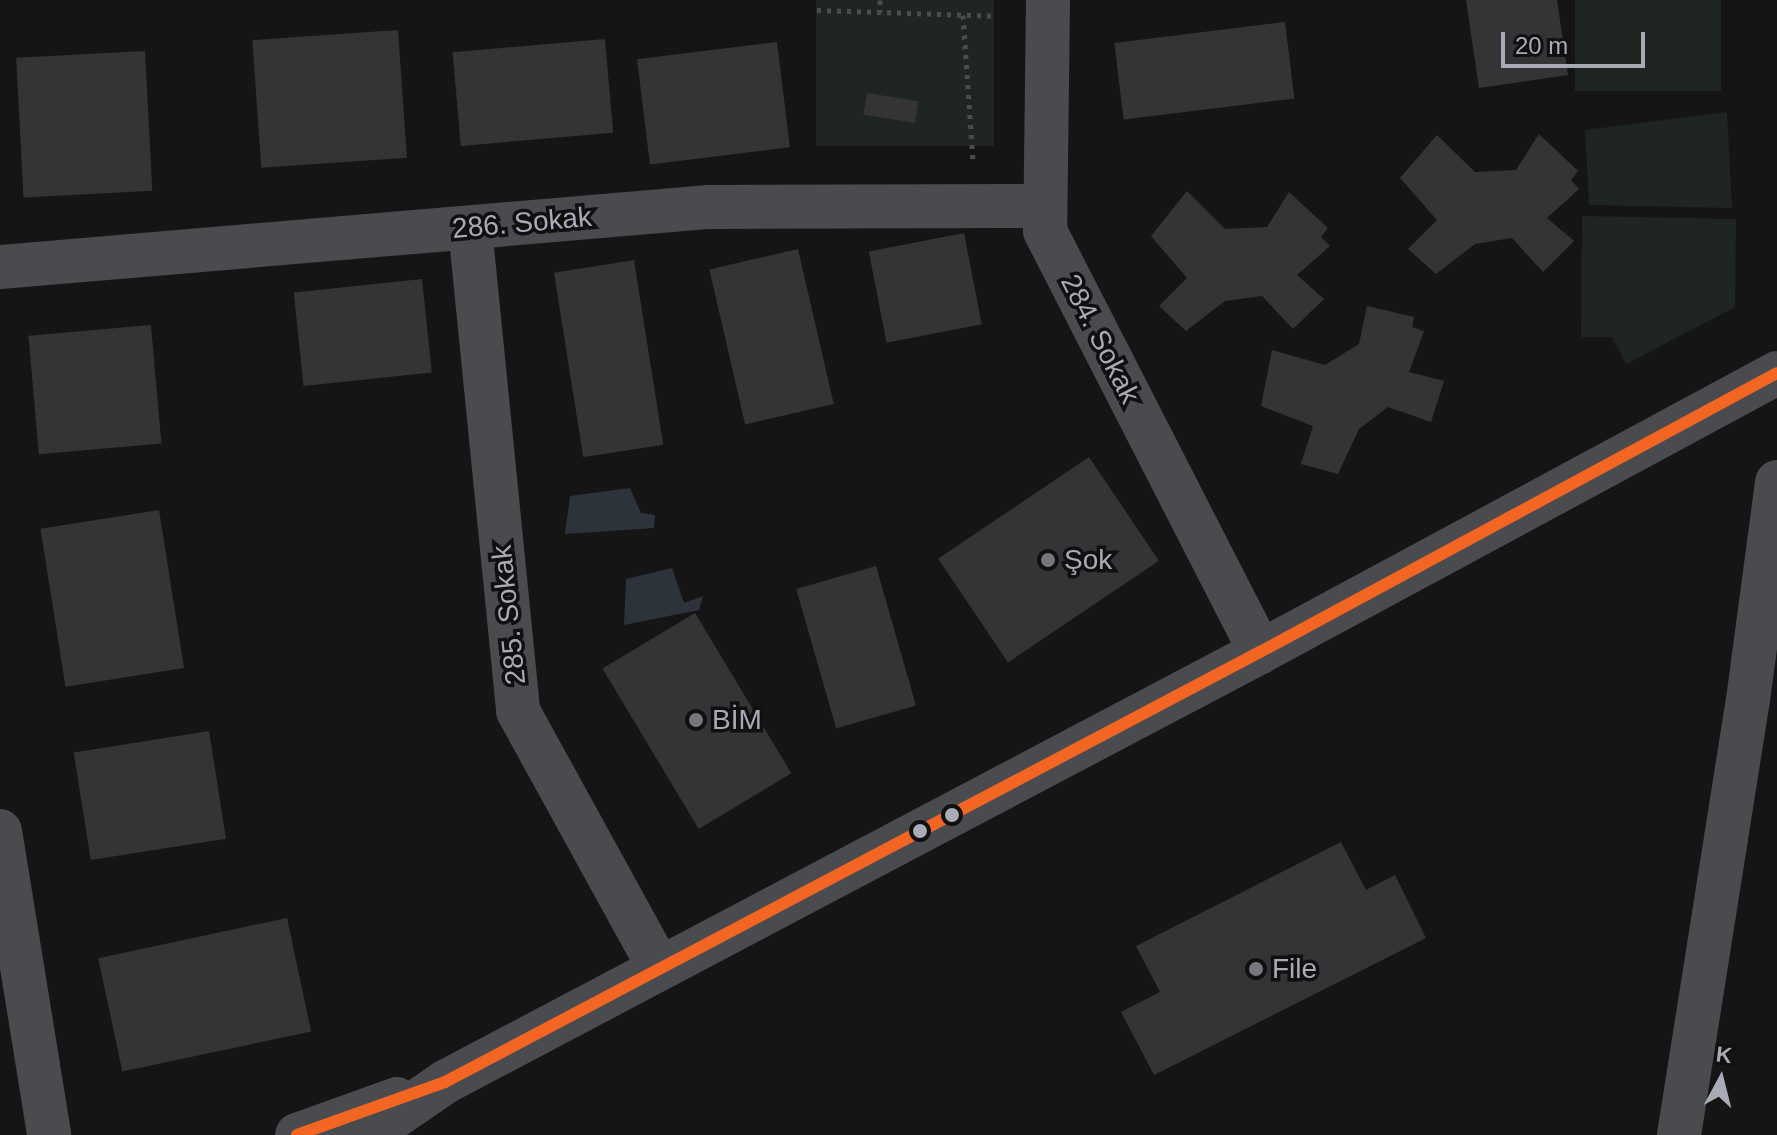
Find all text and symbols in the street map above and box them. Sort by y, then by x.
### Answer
scale bar [1505,16,1649,66]
text: 20 m [1515,32,1568,59]
street label: 286. Sokak [451,200,593,246]
street label: 284. Sokak [1053,269,1147,409]
place label: Şok [1064,543,1112,577]
street label: 285. Sokak [485,544,533,686]
marker: Şok [1039,551,1057,569]
place label: BİM [712,703,762,737]
marker: BİM [687,711,705,729]
unlabelled marker [944,807,960,823]
unlabelled marker [912,823,928,839]
place label: File [1272,952,1317,986]
marker: File [1247,960,1265,978]
north arrow [1681,1039,1761,1119]
text: K [1715,1041,1733,1068]

